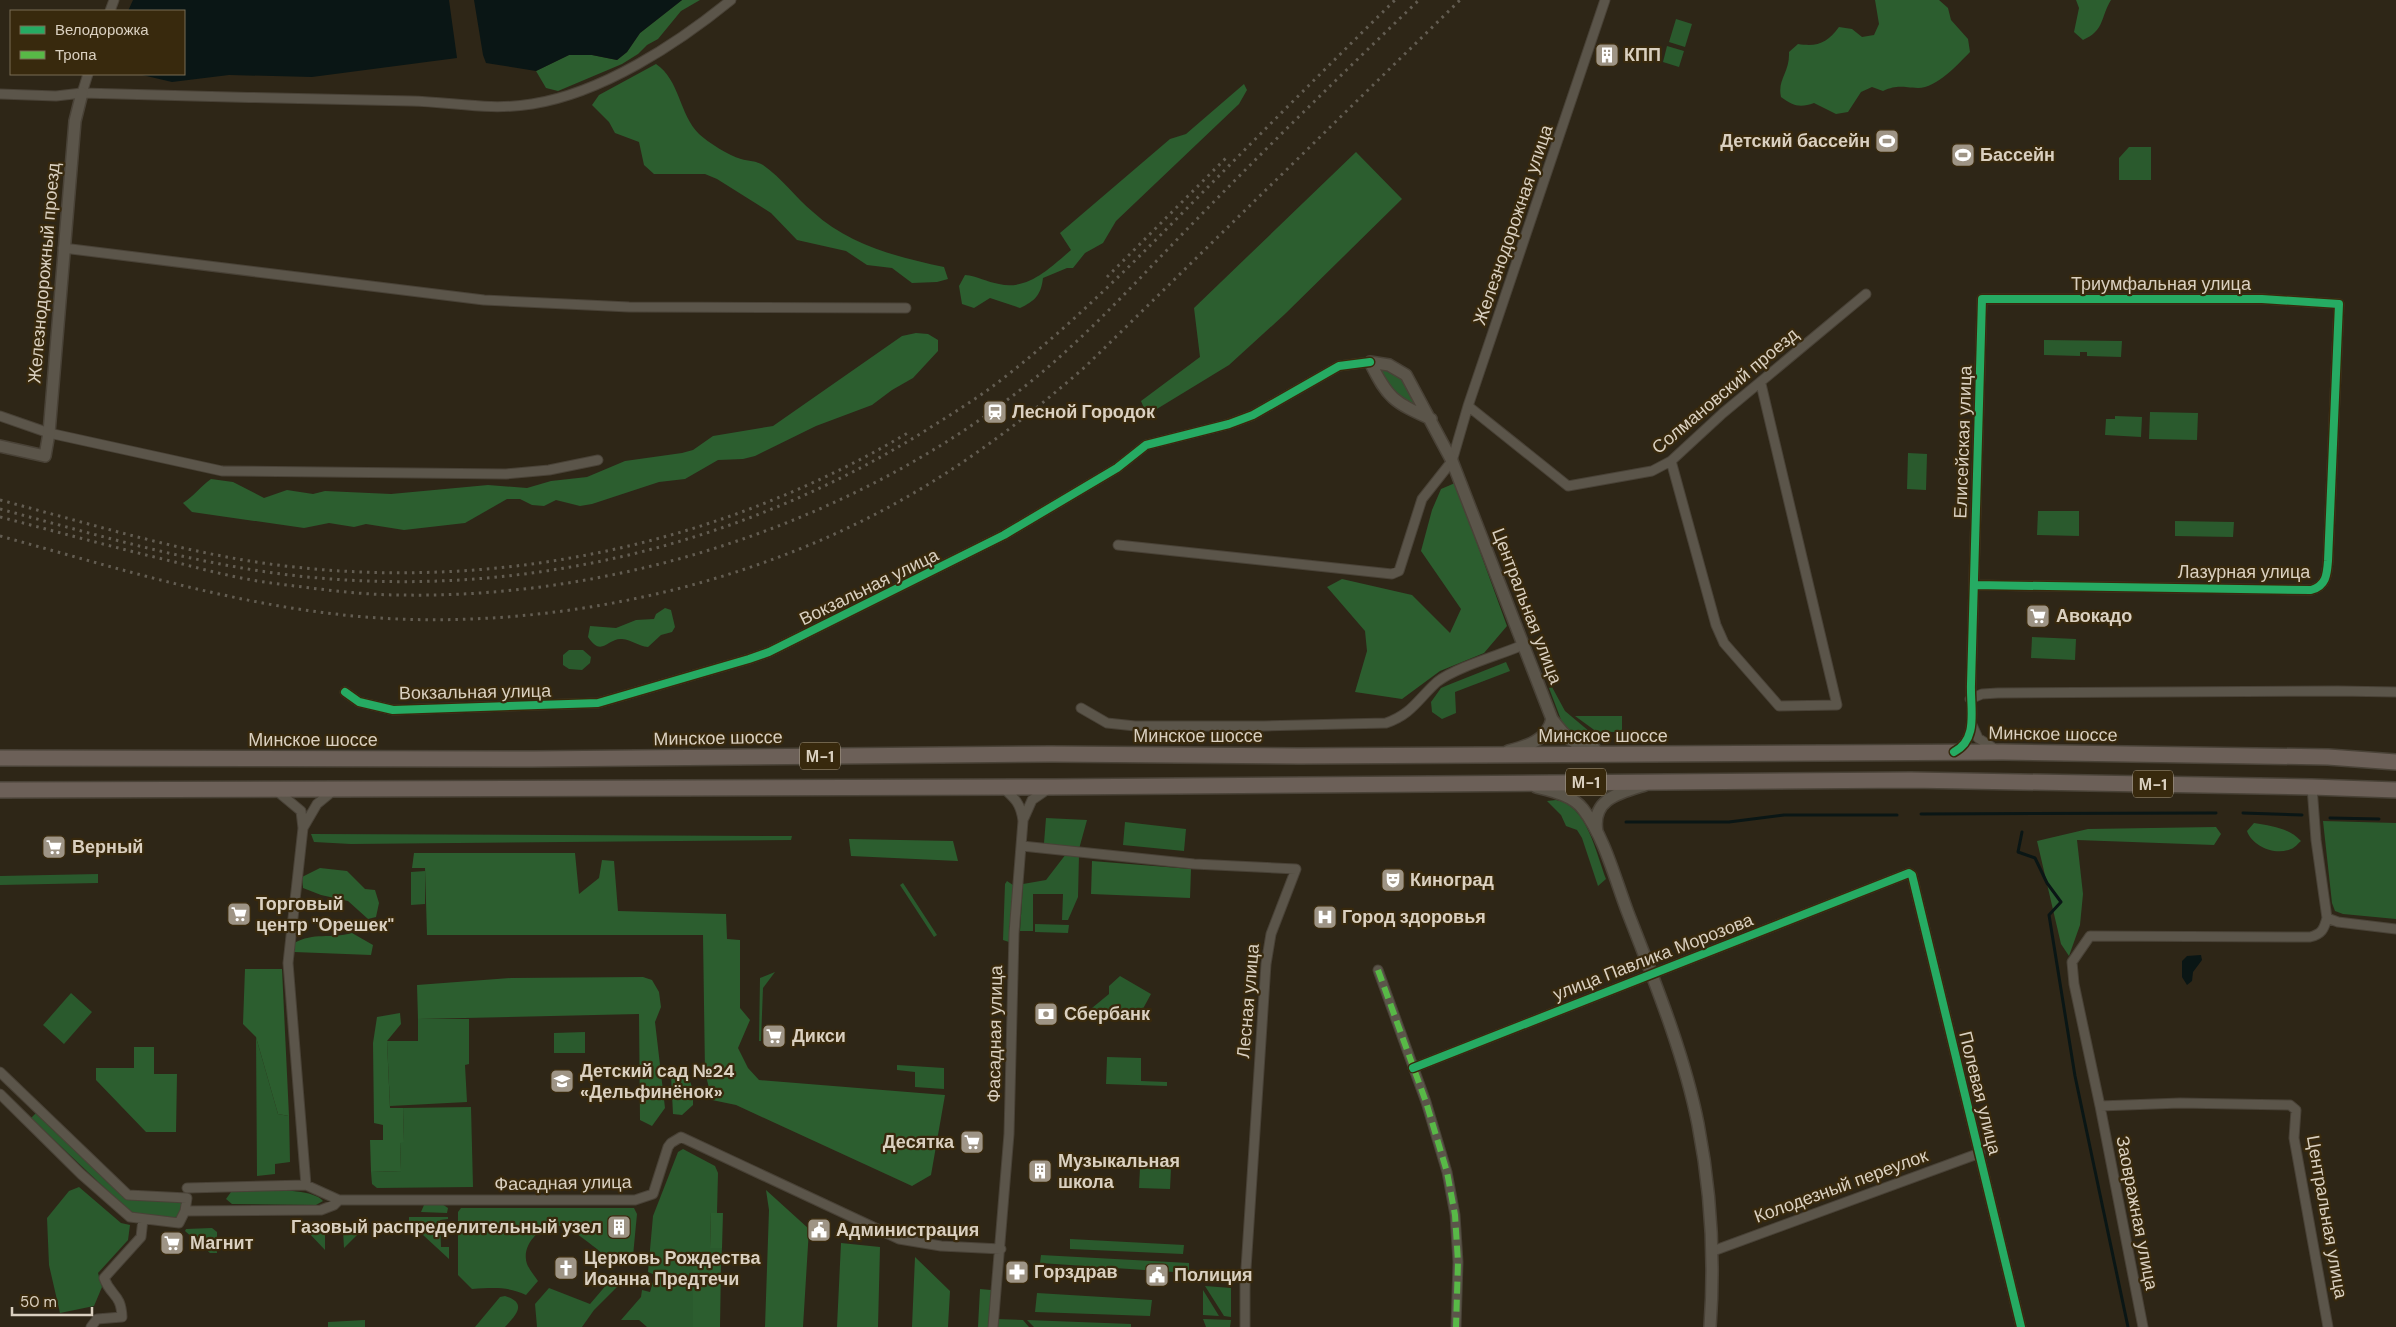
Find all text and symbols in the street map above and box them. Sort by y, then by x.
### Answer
legend [10,10,185,75]
text: Велодорожка [55,20,149,40]
building icon: КПП [1594,42,1620,68]
place label: КПП [1624,43,1661,67]
text: Тропа [55,45,97,65]
street label: Железнодорожная улица [1467,121,1559,328]
sports icon: Детский бассейн [1874,128,1900,154]
place label: Детский бассейн [1720,129,1870,153]
sports icon: Бассейн [1950,142,1976,168]
place label: Бассейн [1980,143,2055,167]
street label: Железнодорожный проезд [22,161,66,384]
street label: Триумфальная улица [2071,272,2252,296]
street label: Солмановский проезд [1647,322,1804,459]
street label: Елисейская улица [1948,364,1978,519]
station icon: Лесной Городок [982,399,1008,425]
place label: Лесной Городок [1012,400,1156,424]
street label: Центральная улица [1486,524,1568,688]
street label: Вокзальная улица [795,542,944,631]
street label: Лазурная улица [2178,560,2311,584]
supermarket icon: Авокадо [2025,603,2051,629]
place label: Авокадо [2056,604,2132,628]
street label: Вокзальная улица [399,679,552,705]
street label: Минское шоссе [1988,721,2118,747]
street label: Минское шоссе [1133,724,1263,748]
street label: Минское шоссе [1538,724,1668,748]
street label: Минское шоссе [653,725,783,751]
street label: Минское шоссе [248,728,378,752]
road number: М-1 [800,742,840,769]
road number: М-1 [1566,769,1606,796]
road number: М-1 [2133,771,2173,798]
supermarket icon: Верный [41,834,67,860]
place label: Верный [72,835,143,859]
theatre icon: Киноград [1380,867,1406,893]
place label: Киноград [1410,868,1494,892]
place label: Торговый центр "Орешек" [256,892,394,937]
supermarket icon: Торговый центр "Орешек" [226,901,252,927]
hospital icon: Город здоровья [1312,904,1338,930]
place label: Город здоровья [1342,905,1486,929]
street label: улица Павлика Морозова [1550,907,1757,1006]
street label: Лесная улица [1231,942,1265,1059]
street label: Фасадная улица [982,964,1008,1103]
bank icon: Сбербанк [1033,1001,1059,1027]
place label: Сбербанк [1064,1002,1151,1026]
supermarket icon: Дикси [761,1023,787,1049]
place label: Дикси [792,1024,846,1048]
street label: Полевая улица [1953,1029,2007,1158]
place label: Детский сад №24 «Дельфинёнок» [580,1059,735,1104]
school or university icon: Детский сад №24 «Дельфинёнок» [549,1068,575,1094]
supermarket icon: Десятка [959,1129,985,1155]
place label: Десятка [883,1130,955,1154]
street label: Центральная улица [2301,1133,2353,1301]
street label: Заовражная улица [2110,1134,2164,1293]
street label: Колодезный переулок [1751,1143,1931,1229]
place label: Музыкальная школа [1058,1149,1180,1194]
building icon: Музыкальная школа [1027,1158,1053,1184]
street label: Фасадная улица [494,1170,633,1196]
building icon: Газовый распределительный узел [606,1214,632,1240]
place label: Газовый распределительный узел [291,1215,602,1239]
public building icon: Администрация [806,1217,832,1243]
place label: Администрация [836,1218,979,1242]
supermarket icon: Магнит [159,1230,185,1256]
place label: Магнит [190,1231,254,1255]
place label: Церковь Рождества Иоанна Предтечи [584,1246,761,1291]
church icon: Церковь Рождества Иоанна Предтечи [553,1255,579,1281]
pharmacy icon: Горздрав [1004,1259,1030,1285]
place label: Горздрав [1034,1260,1118,1284]
public building icon: Полиция [1144,1262,1170,1288]
place label: Полиция [1174,1263,1253,1287]
scale bar [12,1284,92,1316]
text: 50 m [20,1292,57,1312]

